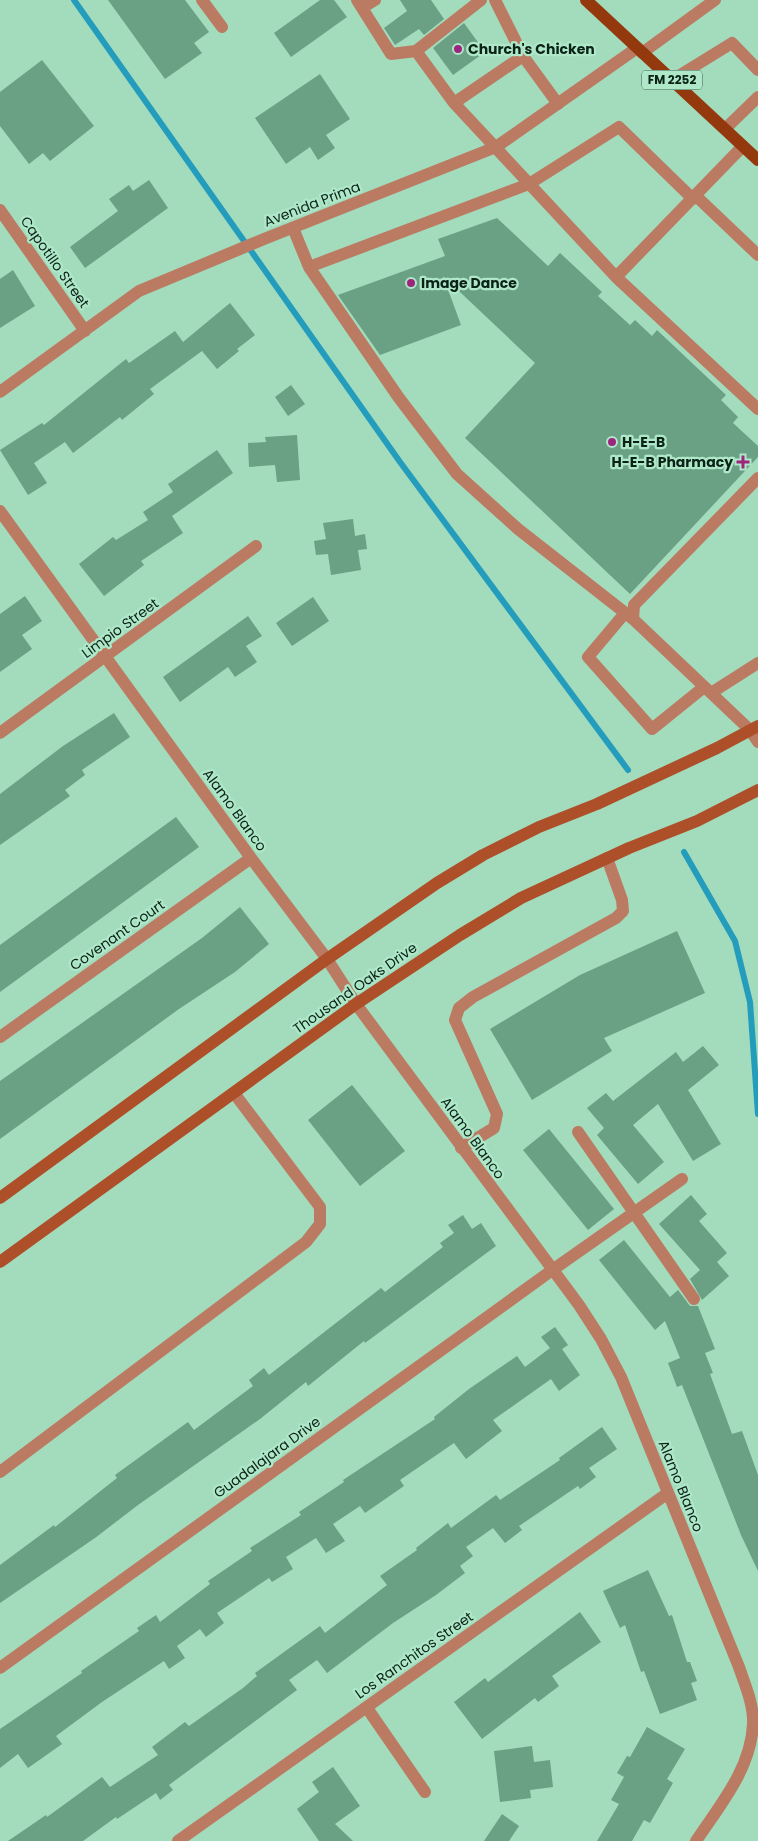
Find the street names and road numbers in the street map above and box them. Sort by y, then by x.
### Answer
road number: FM 2252 [642,70,702,90]
street label: Avenida Prima [261,176,363,232]
street label: Capotillo Street [16,212,94,312]
street label: Limpio Street [78,593,162,663]
street label: Alamo Blanco [198,765,272,855]
street label: Covenant Court [66,895,168,975]
street label: Thousand Oaks Drive [289,937,421,1038]
street label: Alamo Blanco [436,1093,510,1183]
street label: Guadalajara Drive [209,1411,325,1503]
street label: Alamo Blanco [653,1437,709,1535]
street label: Los Ranchitos Street [351,1607,477,1703]

